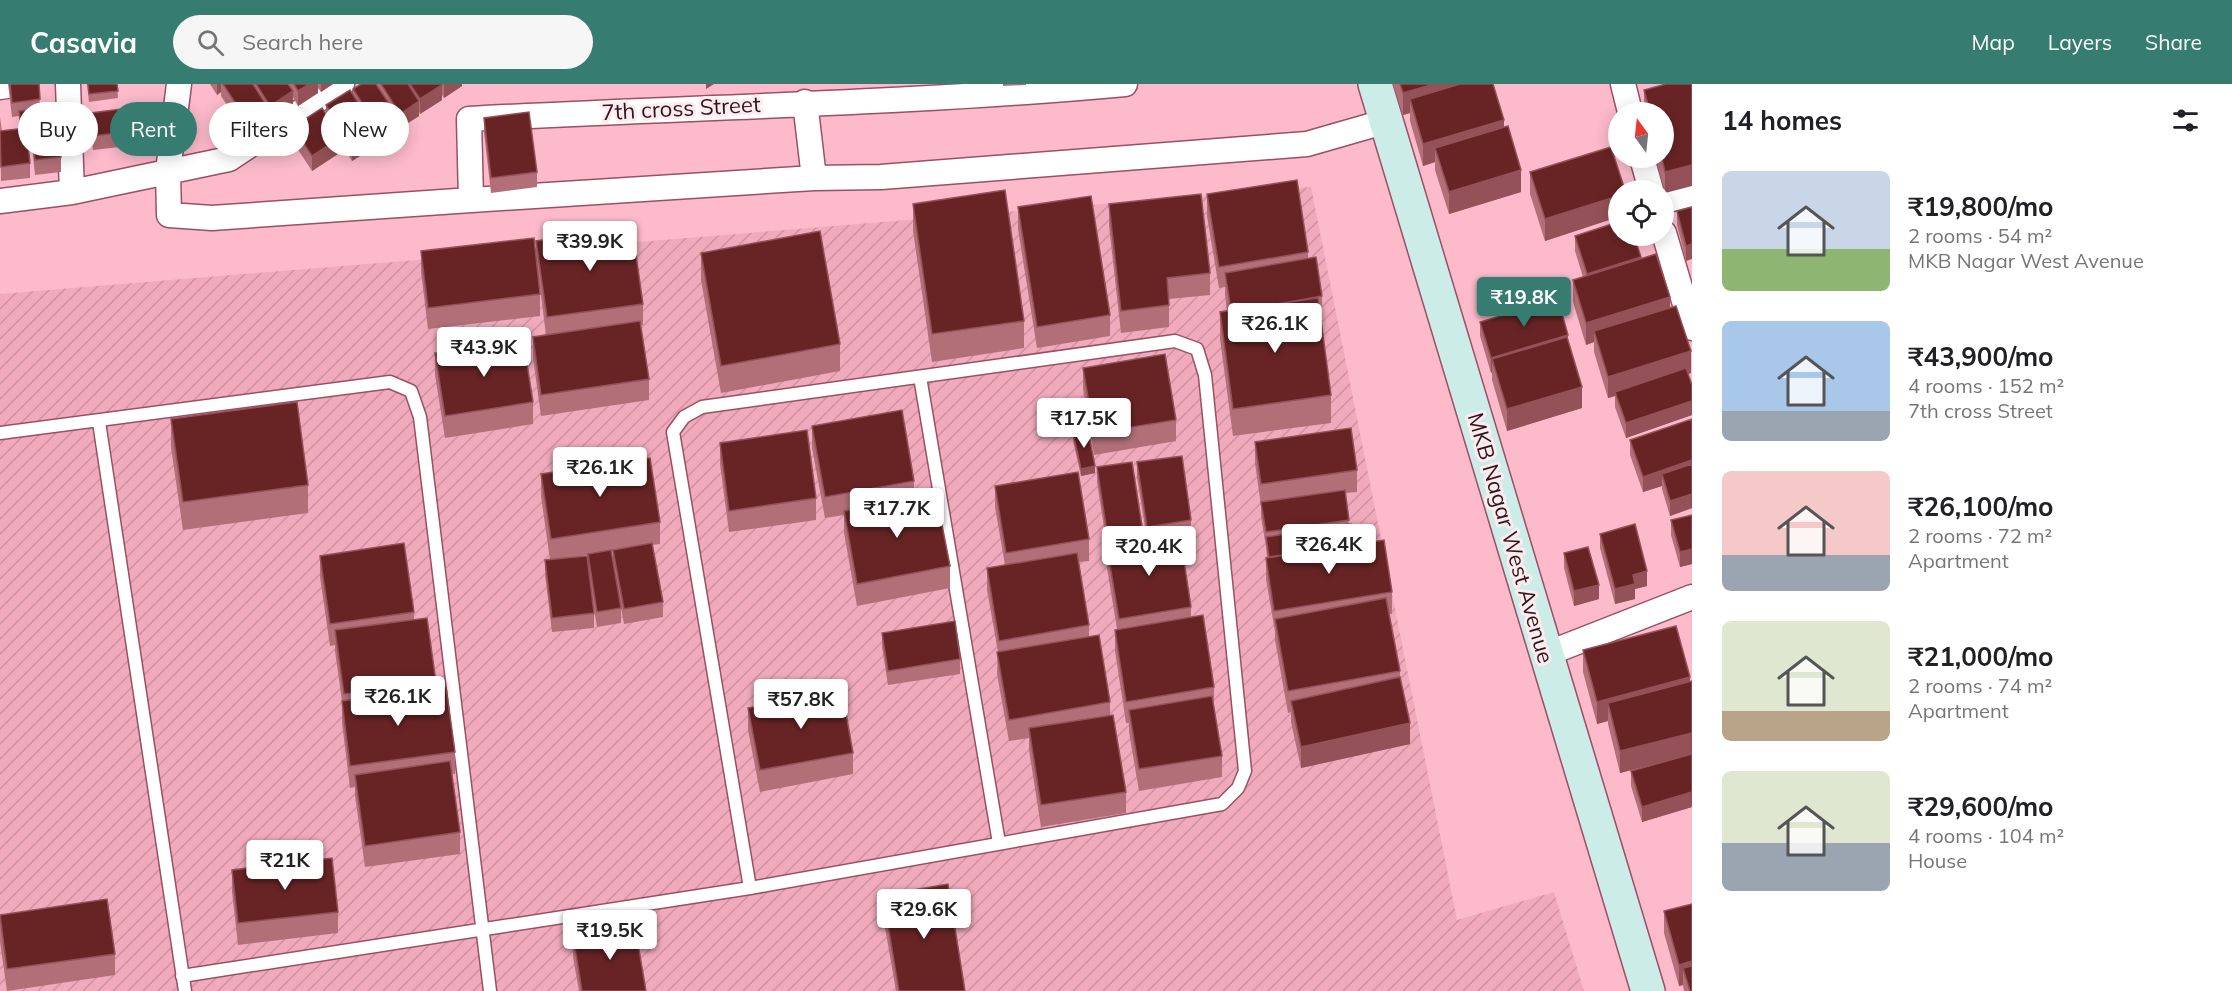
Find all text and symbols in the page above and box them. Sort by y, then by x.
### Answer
search box [173,15,593,69]
text: Casavia [30,25,137,60]
icon: search [194,26,227,59]
text: Search here [242,28,363,56]
text: Map [1972,29,2015,55]
text: Layers [2048,29,2112,55]
text: Share [2145,29,2202,55]
street label: 7th cross Street [601,90,762,126]
chip: Buy [18,102,98,156]
chip: Rent [110,102,197,156]
chip: Filters [209,102,309,156]
chip: New [321,102,409,156]
north arrow [1608,102,1674,168]
map controls [1608,102,1674,246]
text: 14 homes [1722,104,1842,137]
icon: filters [2169,104,2202,137]
button: locate [1608,180,1674,246]
text: ₹19,800/mo [1908,190,2053,223]
icon: home [1770,195,1842,267]
pin: ₹39.9K [541,221,639,272]
text: 2 rooms · 54 m² [1908,223,2052,248]
text: ₹39.9K [557,228,623,253]
text: MKB Nagar West Avenue [1908,248,2144,273]
pin: ₹19.8K [1475,277,1573,328]
text: ₹19.8K [1491,284,1557,309]
pin: ₹26.1K [1226,303,1324,354]
text: ₹26.1K [1242,310,1308,335]
pin: ₹43.9K [435,327,533,378]
text: ₹43.9K [451,334,517,359]
text: ₹43,900/mo [1908,340,2053,373]
icon: home [1770,345,1842,417]
text: 4 rooms · 152 m² [1908,373,2064,398]
pin: ₹17.5K [1035,398,1133,449]
text: 7th cross Street [1908,398,2053,423]
text: ₹17.5K [1051,405,1117,430]
street label: MKB Nagar West Avenue [1462,409,1560,667]
pin: ₹26.1K [551,447,649,498]
text: ₹26.1K [567,454,633,479]
pin: ₹17.7K [848,488,946,539]
text: ₹26,100/mo [1908,490,2053,523]
text: ₹17.7K [864,495,930,520]
icon: home [1770,495,1842,567]
text: 2 rooms · 72 m² [1908,523,2052,548]
pin: ₹26.4K [1280,524,1378,575]
pin: ₹20.4K [1100,526,1198,577]
text: ₹26.4K [1296,531,1362,556]
text: ₹20.4K [1116,533,1182,558]
text: Apartment [1908,548,2009,573]
text: ₹21,000/mo [1908,640,2053,673]
icon: home [1770,645,1842,717]
text: 2 rooms · 74 m² [1908,673,2052,698]
pin: ₹26.1K [349,676,447,727]
pin: ₹57.8K [752,679,850,730]
text: ₹26.1K [365,683,431,708]
text: ₹57.8K [768,686,834,711]
text: Apartment [1908,698,2009,723]
text: ₹29,600/mo [1908,790,2053,823]
icon: home [1770,795,1842,867]
text: 4 rooms · 104 m² [1908,823,2064,848]
pin: ₹21K [249,840,321,891]
text: ₹21K [260,847,310,872]
text: House [1908,848,1967,873]
pin: ₹29.6K [875,889,973,940]
text: ₹29.6K [891,896,957,921]
pin: ₹19.5K [561,910,659,961]
text: ₹19.5K [577,917,643,942]

